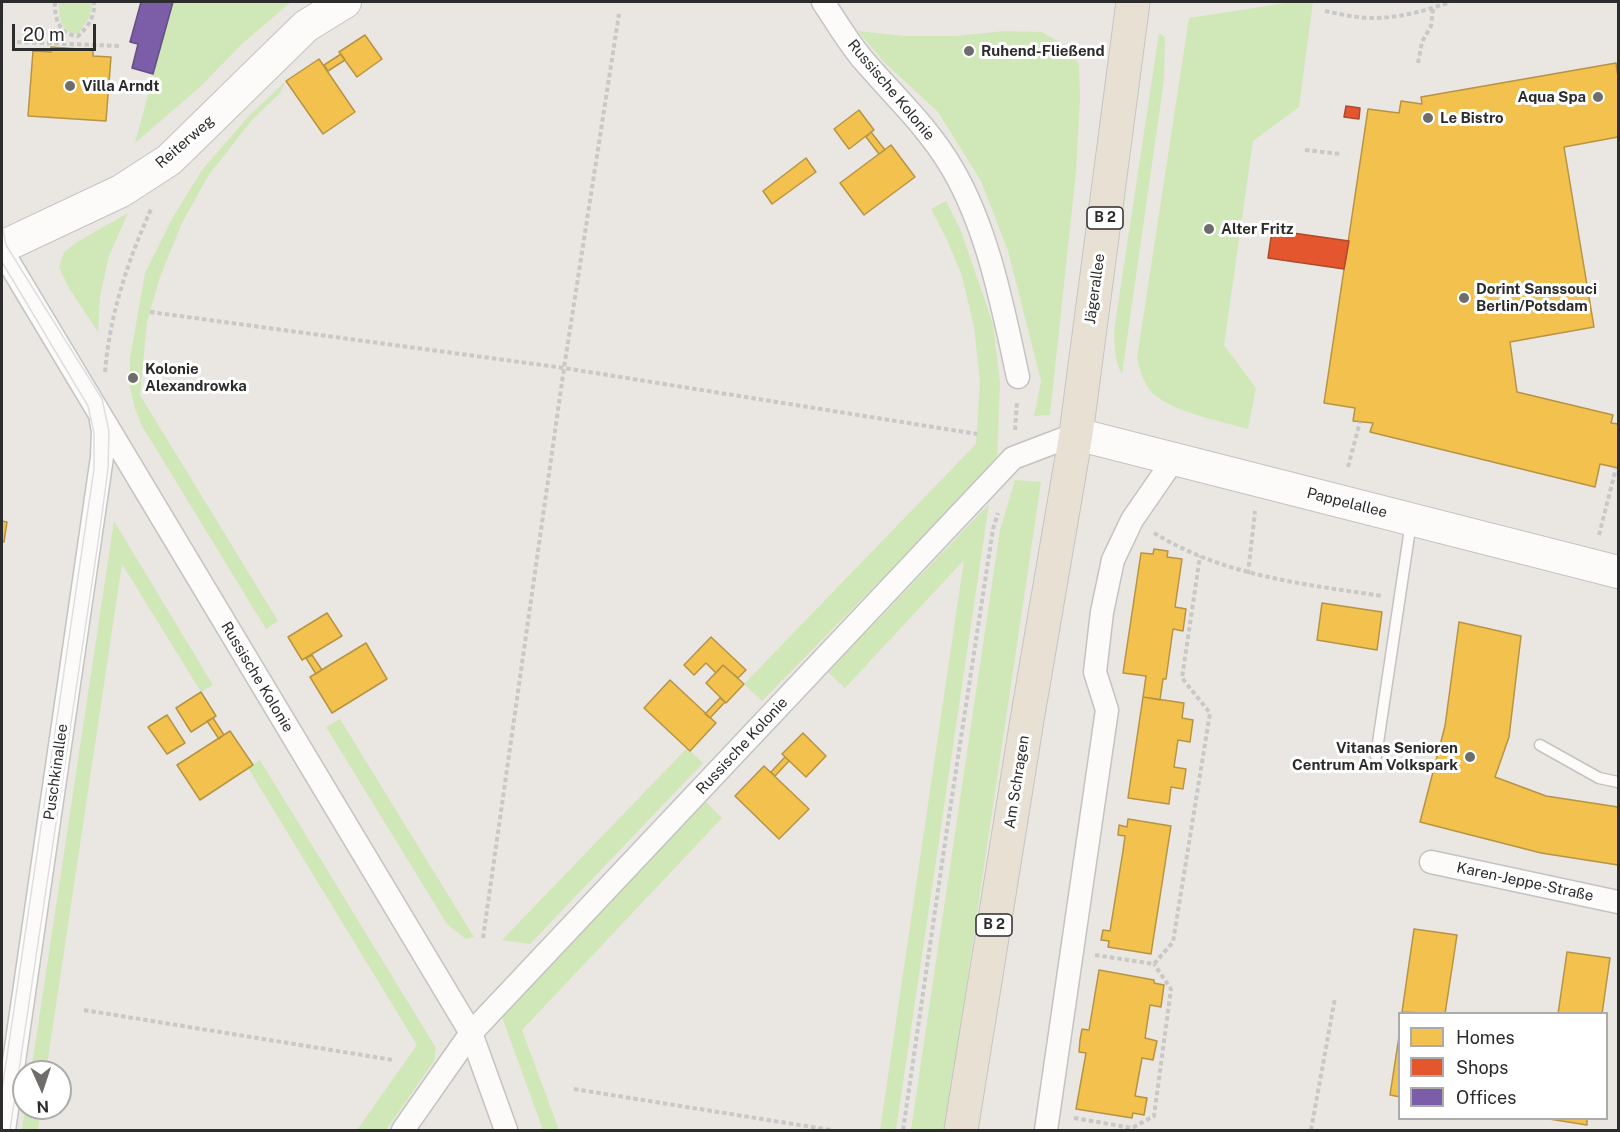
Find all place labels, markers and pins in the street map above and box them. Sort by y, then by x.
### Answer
place label: Ruhend-Fließend [981,42,1105,60]
marker: Ruhend-Fließend [962,44,976,58]
place label: Villa Arndt [82,77,159,95]
marker: Villa Arndt [63,79,77,93]
place label: Aqua Spa [1518,88,1586,106]
marker: Aqua Spa [1591,90,1605,104]
place label: Le Bistro [1440,109,1504,127]
marker: Le Bistro [1421,111,1435,125]
place label: Alter Fritz [1221,220,1294,238]
marker: Alter Fritz [1202,222,1216,236]
place label: Dorint Sanssouci Berlin/Potsdam [1476,280,1597,315]
marker: Dorint Sanssouci Berlin/Potsdam [1457,291,1471,305]
place label: Kolonie Alexandrowka [145,360,247,395]
marker: Kolonie Alexandrowka [126,371,140,385]
place label: Vitanas Senioren Centrum Am Volkspark [1292,739,1458,774]
marker: Vitanas Senioren Centrum Am Volkspark [1463,750,1477,764]

